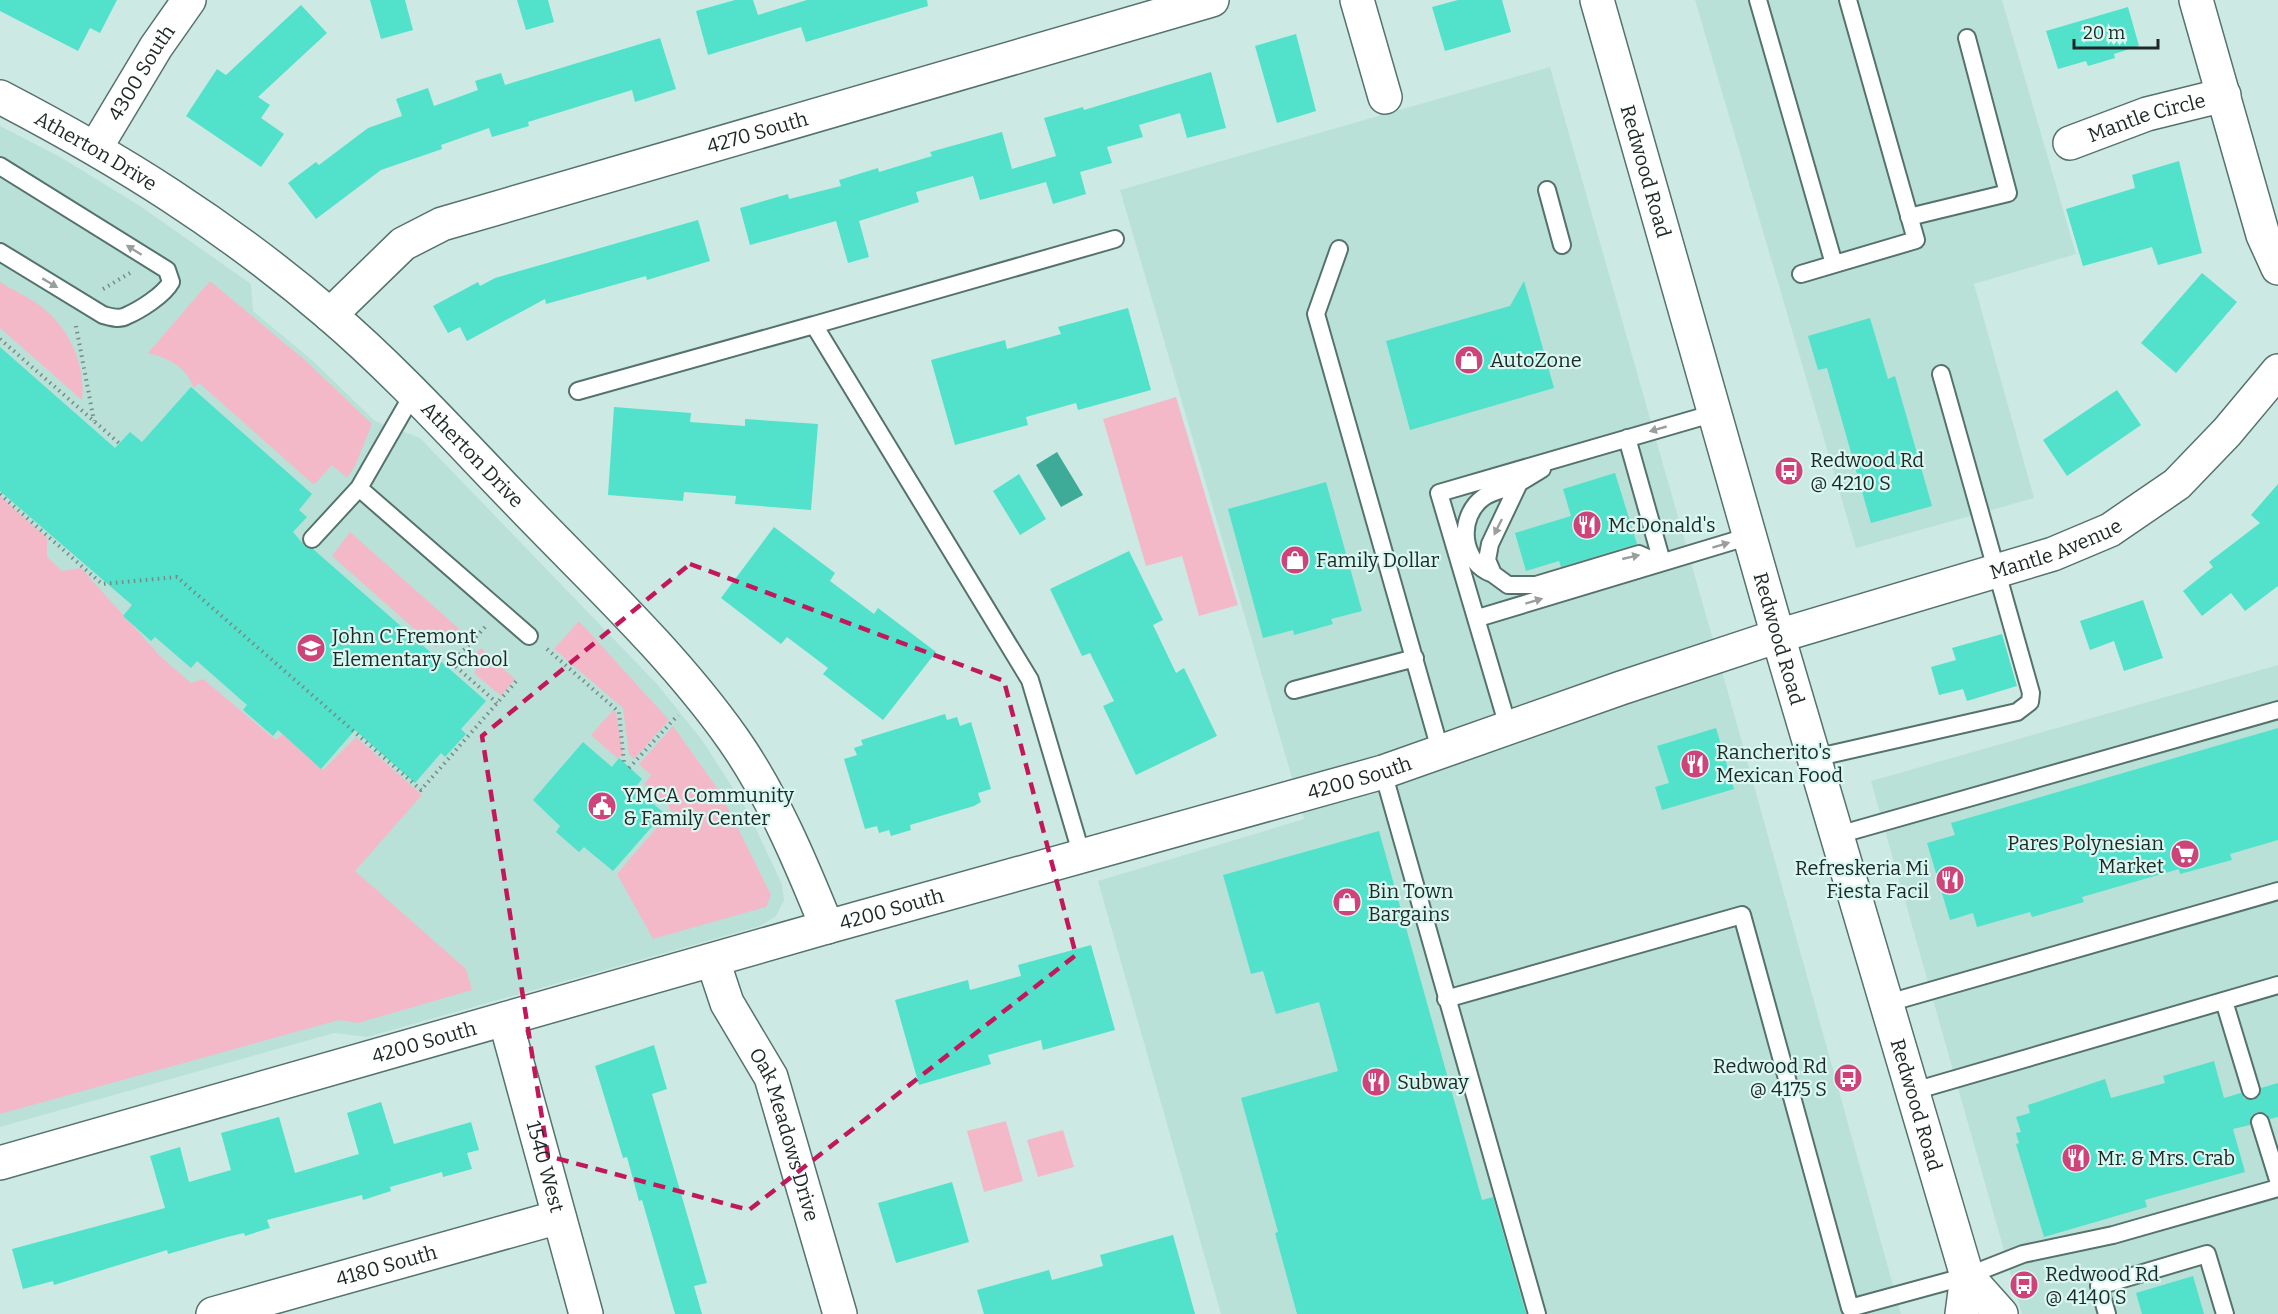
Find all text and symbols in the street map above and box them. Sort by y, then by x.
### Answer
scale bar [2074,12,2158,50]
street label: 4300 South [103,20,180,125]
text: 20 m [2083,22,2125,44]
street label: Mantle Circle [2084,88,2208,147]
street label: Redwood Road [1615,102,1676,240]
street label: Atherton Drive [31,106,162,196]
street label: 4270 South [704,106,811,158]
one-way arrow [125,244,142,255]
one-way arrow [42,277,58,288]
shop icon: AutoZone [1453,344,1485,376]
place label: AutoZone [1490,348,1582,372]
street label: Atherton Drive [416,397,529,512]
one-way arrow [1649,425,1667,434]
place label: Redwood Rd @ 4210 S [1810,448,1924,495]
bus stop icon: Redwood Rd @ 4210 S [1773,455,1805,487]
restaurant icon: McDonald's [1571,509,1603,541]
place label: McDonald's [1608,513,1715,537]
street label: Mantle Avenue [1987,513,2127,584]
one-way arrow [1494,519,1503,536]
one-way arrow [1712,540,1730,549]
shop icon: Family Dollar [1279,544,1311,576]
place label: Family Dollar [1316,548,1440,572]
one-way arrow [1622,552,1640,562]
street label: Redwood Road [1748,570,1810,708]
one-way arrow [1525,596,1543,605]
place label: John C Fremont Elementary School [331,624,509,671]
school or university icon: John C Fremont Elementary School [295,632,327,664]
place label: Rancherito's Mexican Food [1716,740,1843,787]
restaurant icon: Rancherito's Mexican Food [1679,748,1711,780]
street label: 4200 South [1305,751,1415,804]
place label: YMCA Community & Family Center [623,783,795,830]
public building icon: YMCA Community & Family Center [586,790,618,822]
place label: Pares Polynesian Market [2007,831,2164,878]
supermarket icon: Pares Polynesian Market [2169,838,2201,870]
place label: Refreskeria Mi Fiesta Facil [1795,856,1929,903]
restaurant icon: Refreskeria Mi Fiesta Facil [1934,864,1966,896]
place label: Bin Town Bargains [1368,879,1454,926]
street label: 4200 South [837,883,947,935]
shop icon: Bin Town Bargains [1331,886,1363,918]
street label: 4200 South [369,1016,480,1068]
street label: Redwood Road [1886,1036,1947,1174]
street label: Oak Meadows Drive [744,1043,824,1224]
place label: Redwood Rd @ 4175 S [1713,1054,1827,1101]
bus stop icon: Redwood Rd @ 4175 S [1832,1062,1864,1094]
restaurant icon: Subway [1360,1066,1392,1098]
place label: Subway [1397,1070,1469,1094]
street label: 1540 West [521,1118,570,1215]
restaurant icon: Mr. & Mrs. Crab [2060,1142,2092,1174]
place label: Mr. & Mrs. Crab [2097,1146,2235,1170]
street label: 4180 South [333,1240,440,1291]
place label: Redwood Rd @ 4140 S [2045,1262,2159,1309]
bus stop icon: Redwood Rd @ 4140 S [2008,1269,2040,1301]

